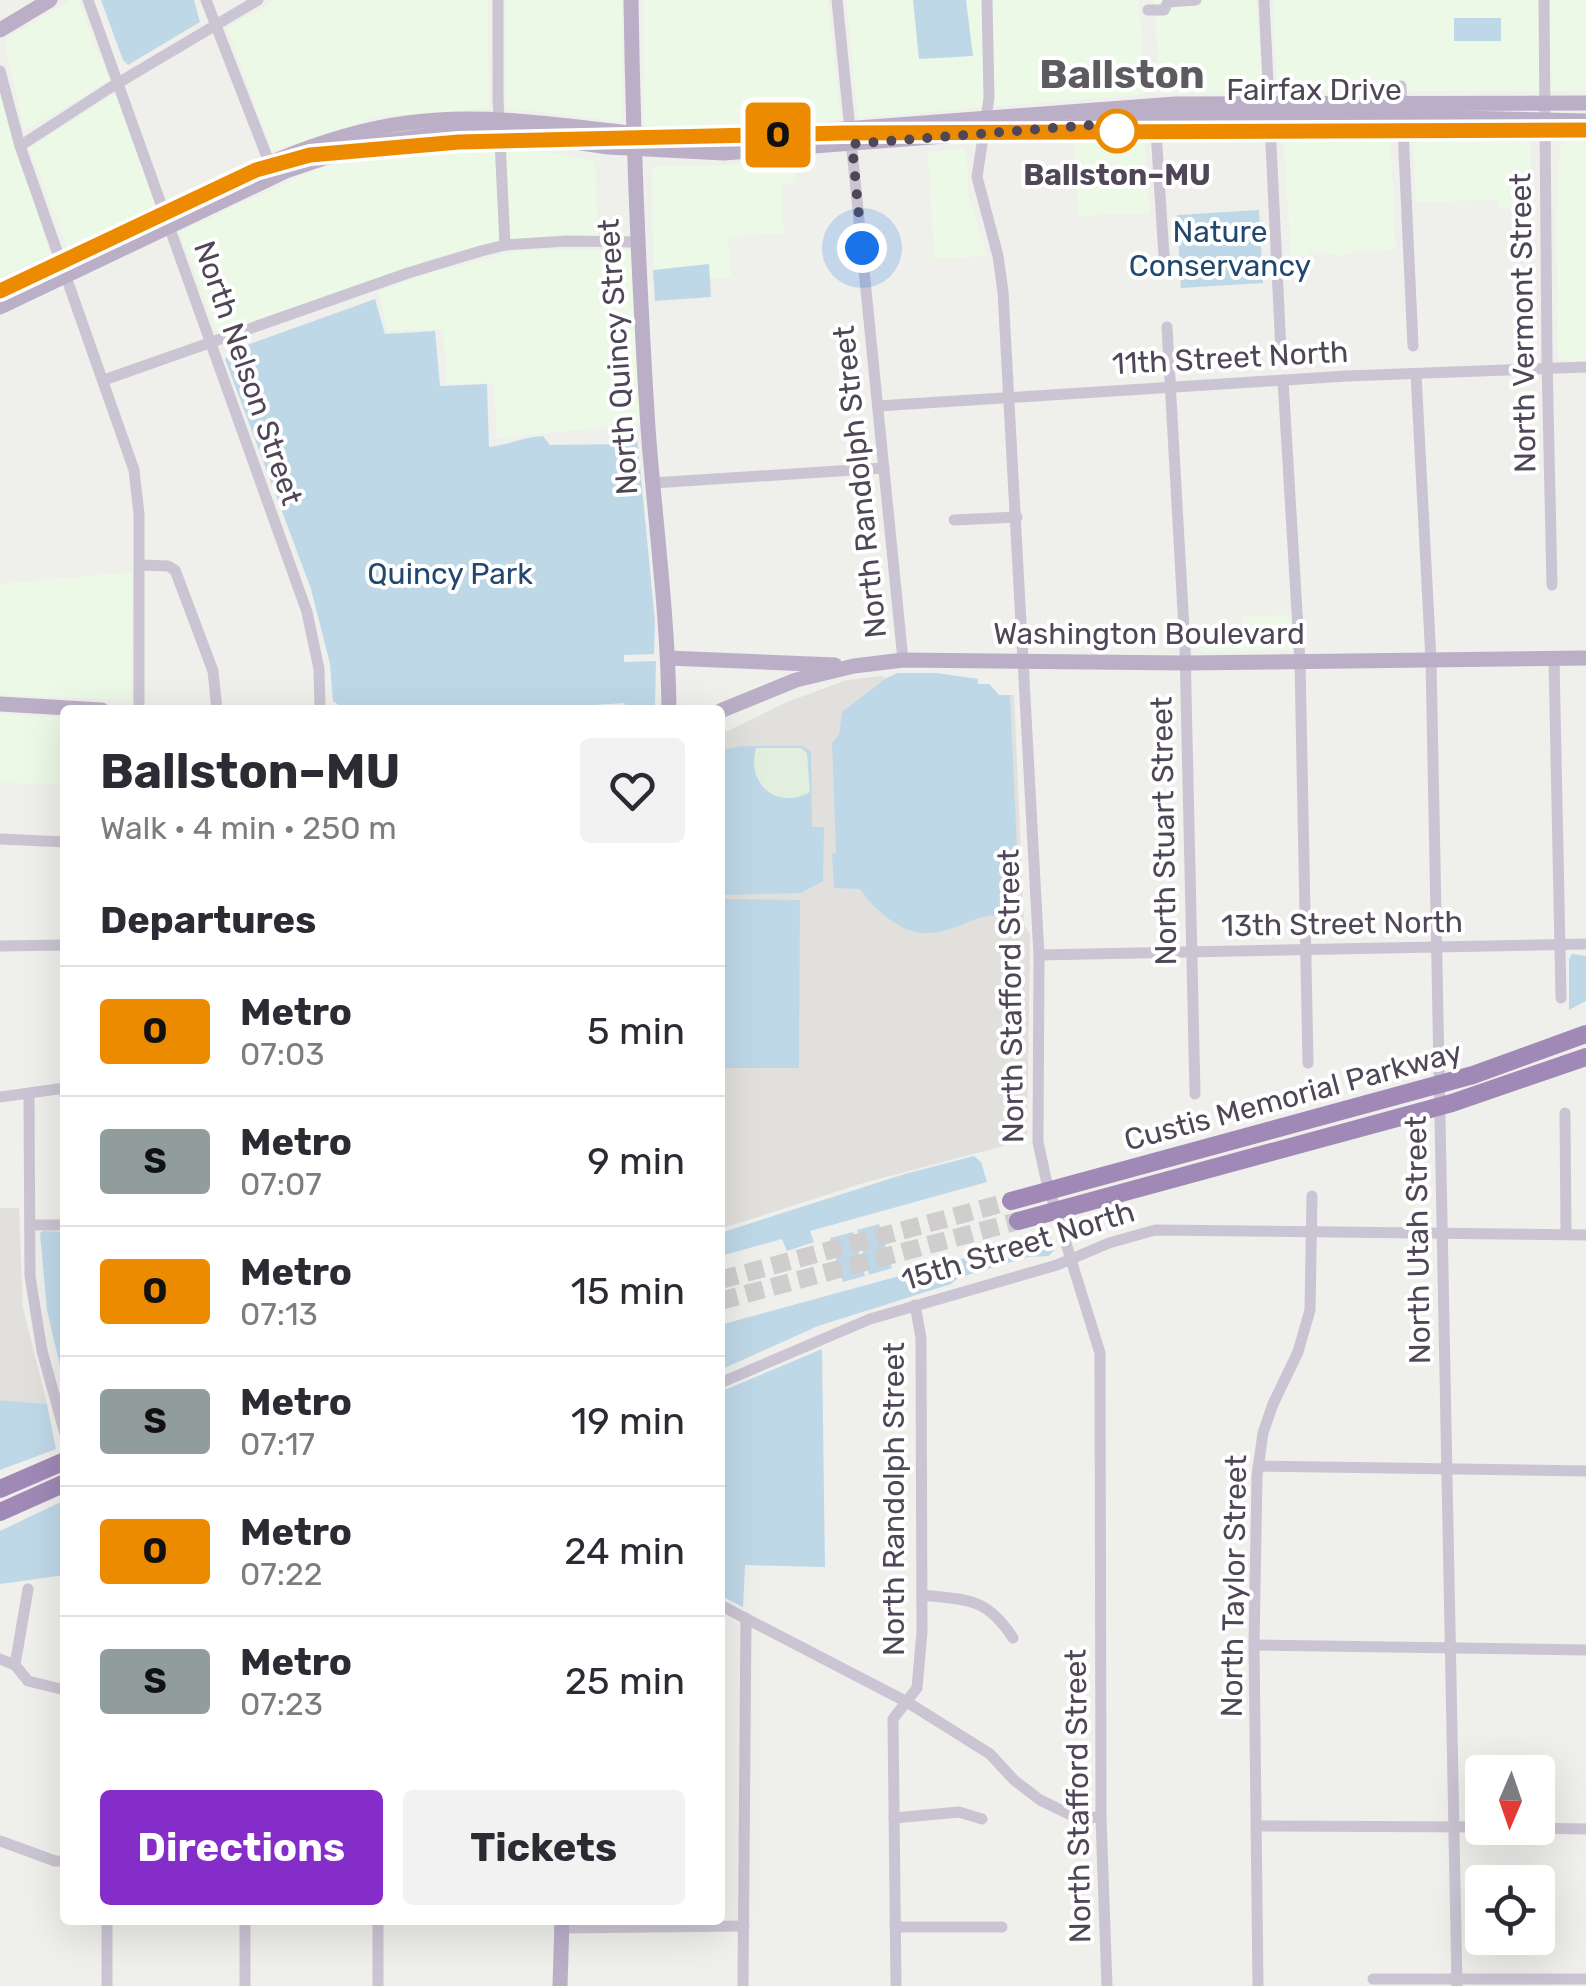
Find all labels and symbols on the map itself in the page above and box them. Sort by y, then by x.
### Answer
district label: Ballston [1039,51,1205,98]
street label: Fairfax Drive [1226,72,1402,108]
line badge: O [746,102,810,168]
marker: Ballston–MU [1096,110,1138,152]
place label: Ballston–MU [1023,157,1211,193]
street label: North Vermont Street [1502,172,1544,473]
park label: Nature Conservancy [1129,214,1311,284]
street label: North Quincy Street [590,218,646,496]
your location [837,223,887,273]
street label: North Nelson Street [186,236,310,510]
street label: North Randolph Street [826,324,894,640]
street label: 11th Street North [1111,334,1349,382]
park label: Quincy Park [367,556,533,592]
street label: Washington Boulevard [993,616,1305,652]
street label: North Stuart Street [1144,696,1184,966]
street label: North Stafford Street [990,848,1032,1143]
street label: 13th Street North [1221,904,1463,944]
street label: Custis Memorial Parkway [1120,1034,1466,1158]
street label: North Utah Street [1398,1115,1438,1365]
street label: 15th Street North [897,1193,1139,1299]
street label: North Randolph Street [876,1342,912,1656]
street label: North Taylor Street [1214,1454,1254,1718]
street label: North Stafford Street [1057,1648,1099,1943]
north arrow [1465,1755,1555,1845]

